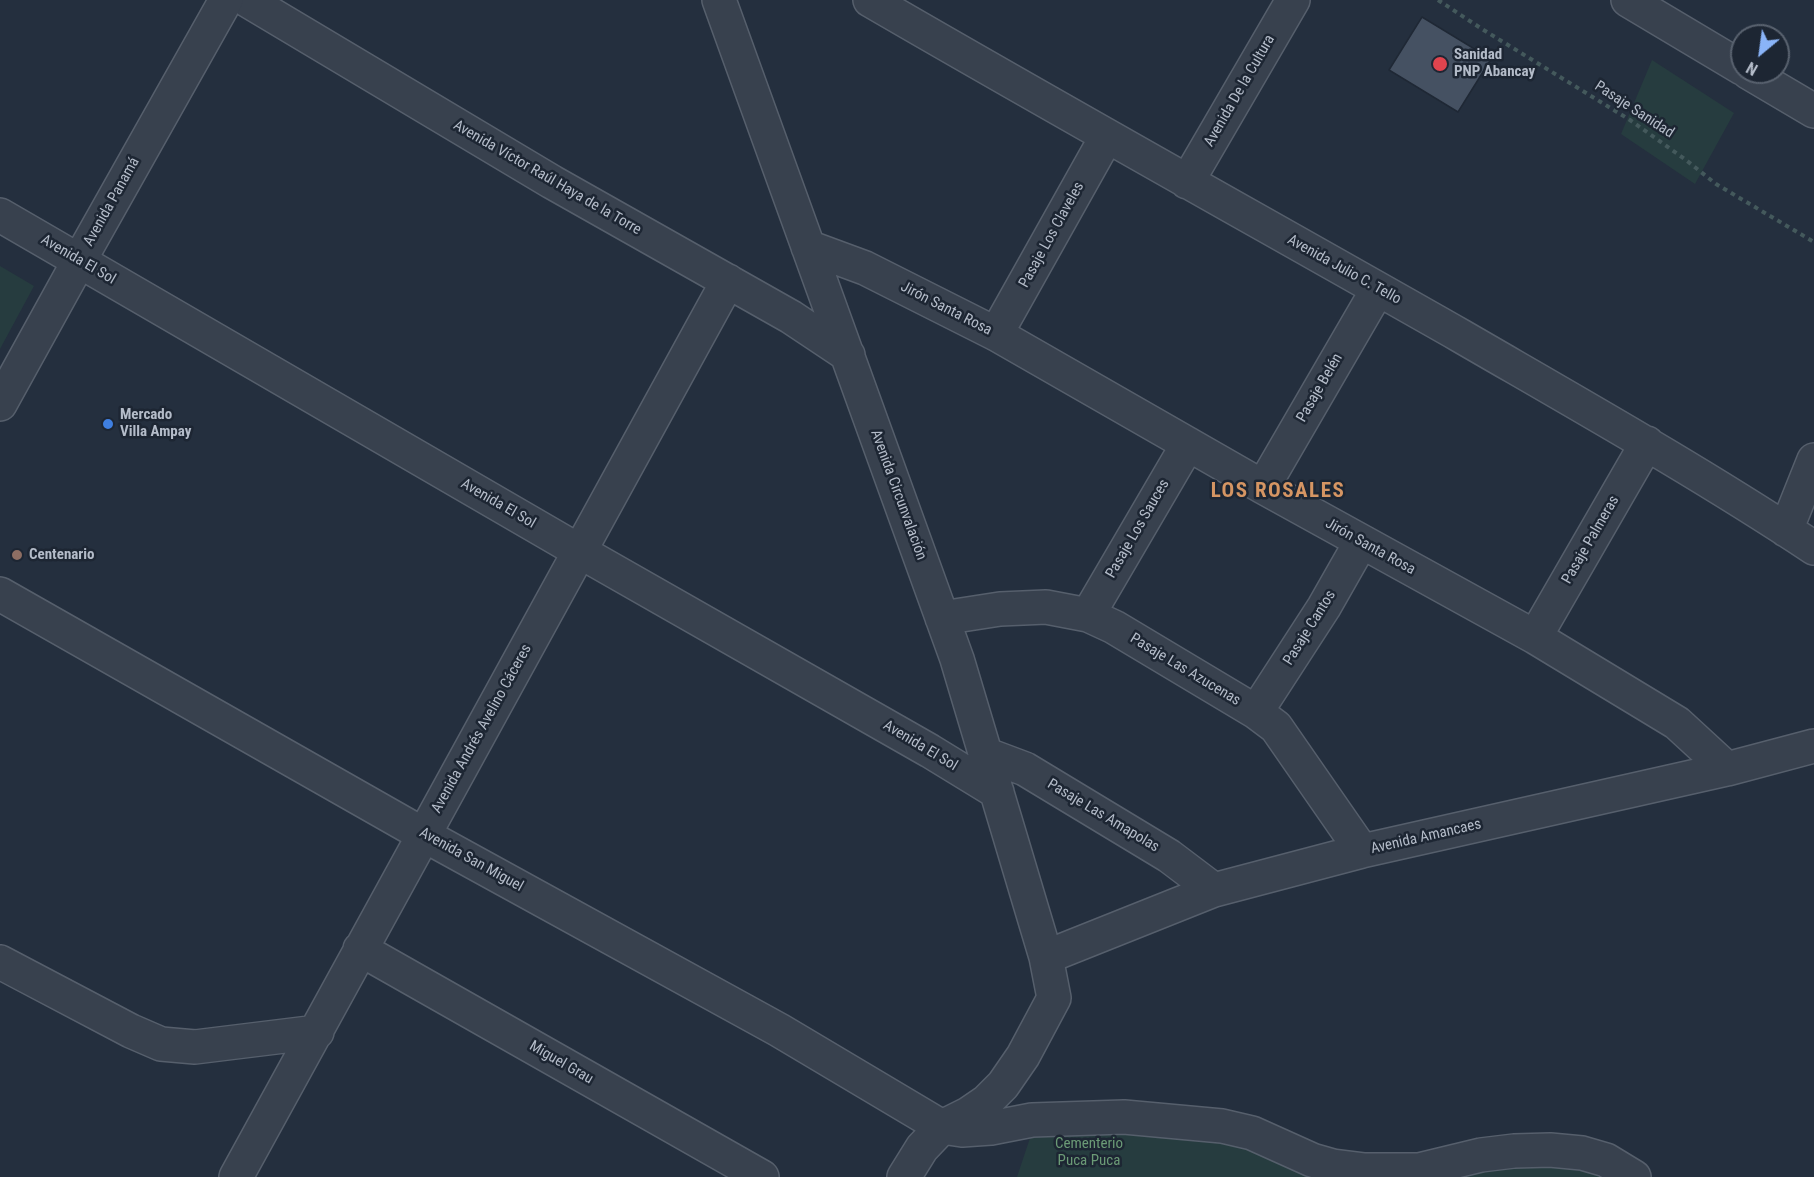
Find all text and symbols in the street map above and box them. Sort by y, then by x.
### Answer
north arrow [1730,24,1790,84]
street label: Avenida De la Cultura [1201,32,1279,150]
place label: Sanidad PNP Abancay [1454,46,1535,81]
marker: Sanidad PNP Abancay [1431,55,1449,73]
text: N [1743,58,1761,79]
street label: Pasaje Sanidad [1591,78,1677,142]
street label: Avenida Víctor Raúl Haya de la Torre [450,117,644,239]
street label: Avenida Panamá [80,154,144,250]
street label: Pasaje Los Claveles [1016,179,1088,291]
street label: Avenida El Sol [37,231,119,289]
street label: Avenida Julio C. Tello [1284,231,1404,309]
street label: Jirón Santa Rosa [897,278,995,340]
street label: Pasaje Belén [1293,350,1347,426]
place label: Mercado Villa Ampay [120,406,191,441]
marker: Mercado Villa Ampay [101,417,115,431]
street label: Avenida Circunvalación [866,427,930,563]
street label: Avenida El Sol [457,475,539,533]
street label: Pasaje Los Sauces [1102,476,1174,582]
district label: LOS ROSALES [1211,479,1345,505]
street label: Pasaje Palmeras [1559,493,1623,587]
street label: Jirón Santa Rosa [1322,515,1418,579]
place label: Centenario [29,546,95,564]
marker: Centenario [10,548,24,562]
street label: Pasaje Cantos [1280,587,1340,669]
street label: Pasaje Las Azucenas [1126,630,1244,710]
street label: Avenida Andrés Avelino Cáceres [428,641,536,817]
street label: Avenida El Sol [880,717,960,775]
street label: Pasaje Las Amapolas [1044,775,1162,857]
street label: Avenida Amancaes [1369,816,1483,858]
street label: Avenida San Miguel [416,824,526,896]
street label: Miguel Grau [526,1037,596,1089]
park label: Cementerio Puca Puca [1055,1135,1123,1170]

